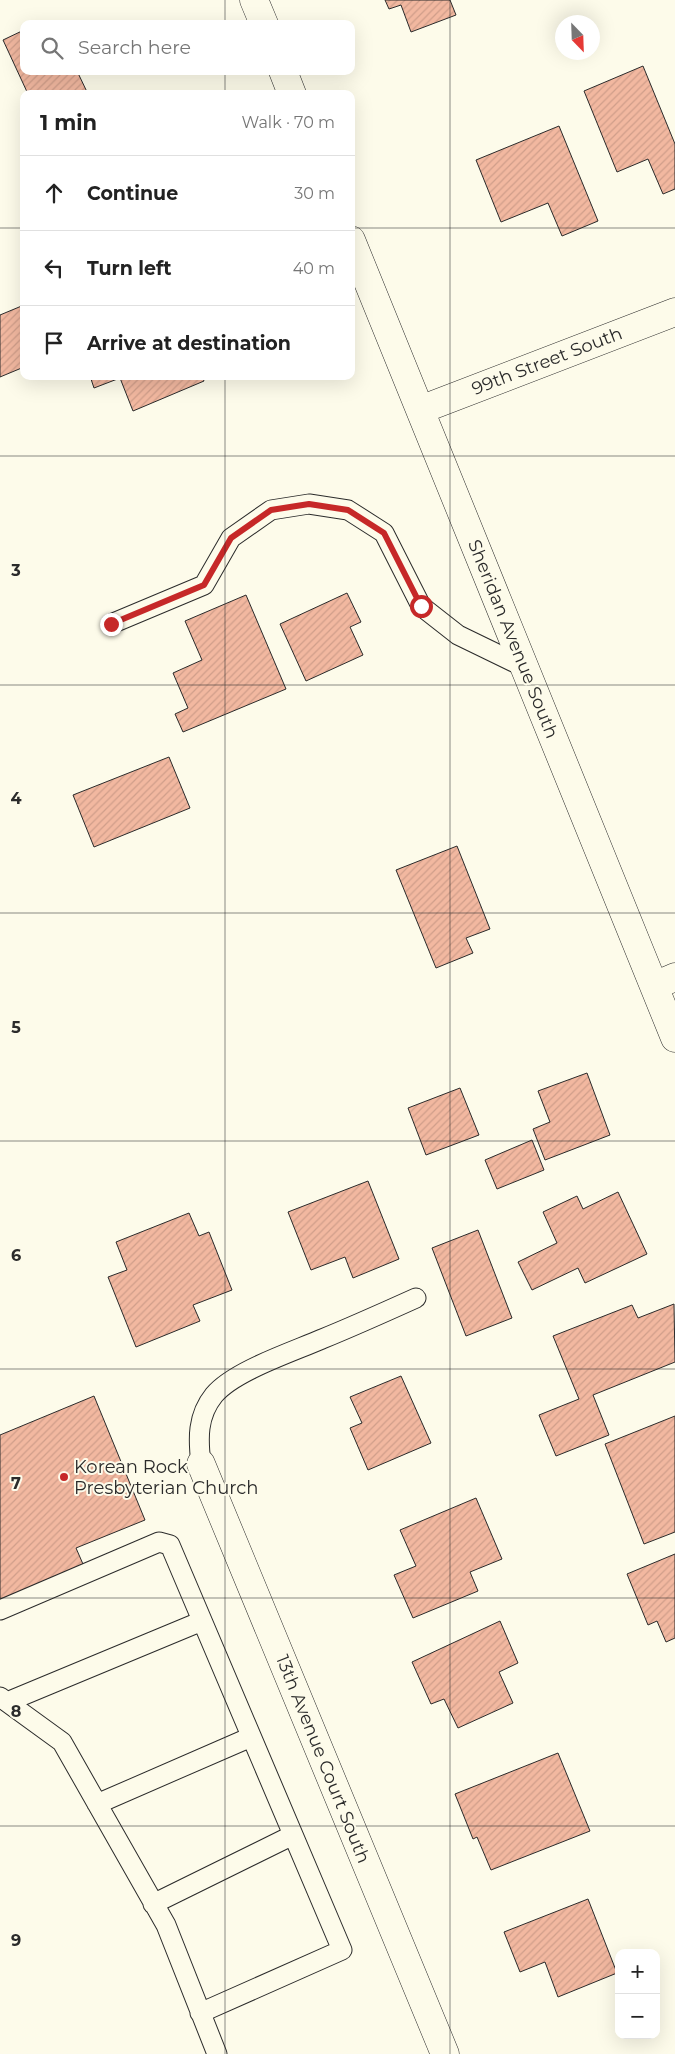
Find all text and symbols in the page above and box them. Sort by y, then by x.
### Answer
north arrow [555,15,600,60]
search box [20,20,355,75]
icon: search [38,34,66,62]
text: Search here [78,36,191,59]
text: 1 min [40,110,97,135]
text: Walk · 70 m [242,113,335,132]
icon: ahead [40,179,68,207]
text: Continue [87,182,178,205]
text: 30 m [294,184,335,203]
icon: left [40,254,68,282]
text: Turn left [87,257,172,280]
text: 40 m [293,259,335,278]
street label: 99th Street South [469,322,625,400]
icon: arrive [40,329,68,357]
text: Arrive at destination [87,332,291,355]
street label: Sheridan Avenue South [463,536,563,742]
text: 3 [10,561,21,580]
route start [410,595,433,618]
route end [100,613,123,636]
text: 4 [10,789,22,808]
text: 5 [11,1018,21,1037]
text: 6 [11,1246,21,1265]
place label: Korean Rock Presbyterian Church [74,1456,258,1499]
marker: Korean Rock Presbyterian Church [58,1471,70,1483]
text: 7 [11,1474,21,1493]
street label: 13th Avenue Court South [271,1652,375,1866]
text: 8 [11,1702,21,1721]
text: 9 [11,1931,21,1950]
map controls [615,1949,660,2039]
button: + [615,1949,660,1994]
button: − [615,1994,660,2039]

